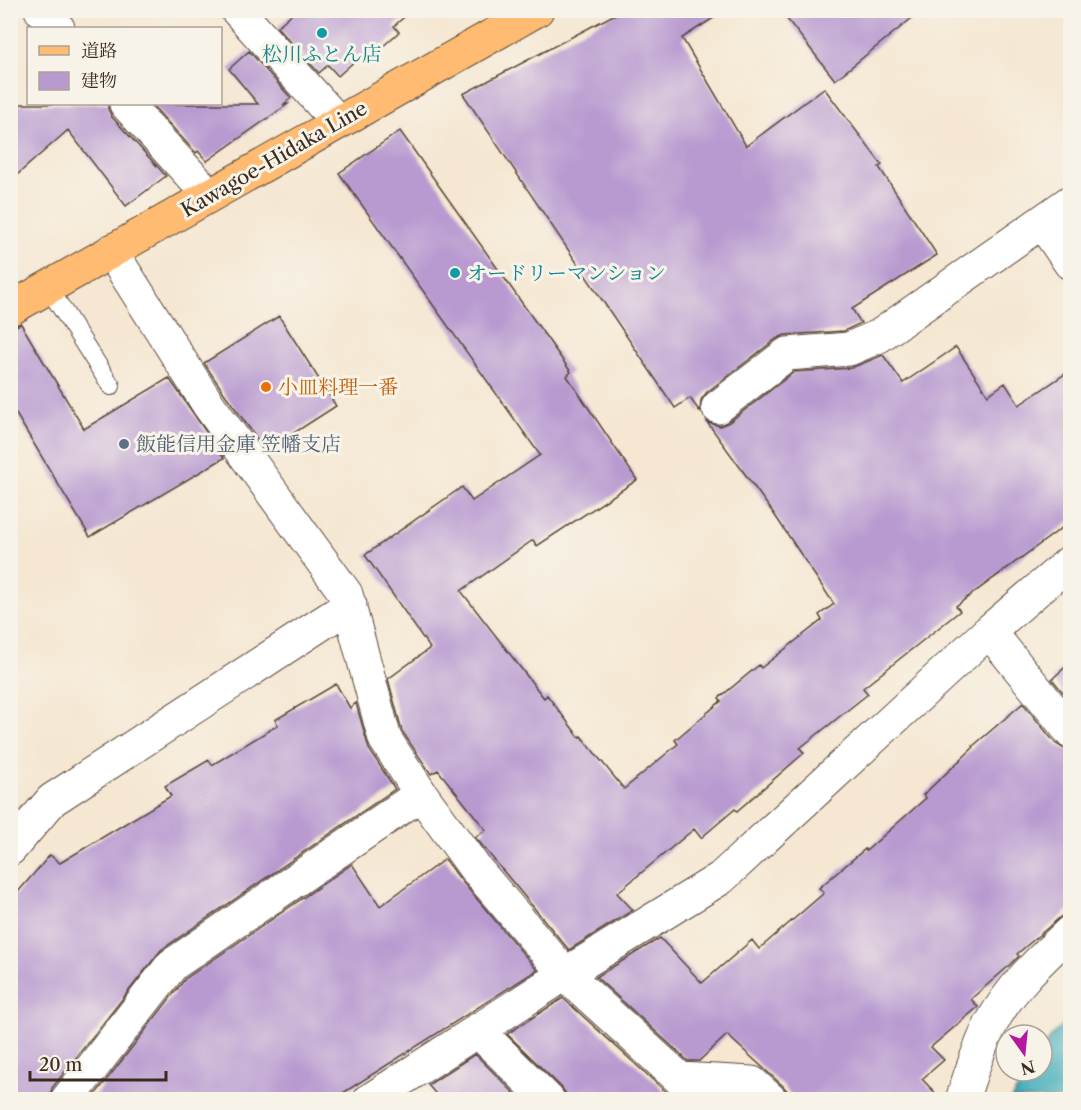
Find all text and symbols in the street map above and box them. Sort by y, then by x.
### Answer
marker: 松川ふとん店 [315,26,329,40]
legend [27,27,222,105]
text: 道路 [81,40,117,62]
place label: 松川ふとん店 [262,42,382,66]
text: 建物 [81,70,117,92]
street label: Kawagoe-Hidaka Line [177,96,371,222]
place label: オードリーマンション [467,261,666,285]
marker: オードリーマンション [448,266,462,280]
place label: 小皿料理一番 [278,375,398,399]
marker: 小皿料理一番 [259,380,273,394]
place label: 飯能信用金庫 笠幡支店 [136,432,341,456]
marker: 飯能信用金庫 笠幡支店 [117,437,131,451]
north arrow [994,1023,1054,1083]
scale bar [30,1044,166,1082]
text: 20 m [39,1054,83,1076]
text: N [1018,1056,1037,1079]

